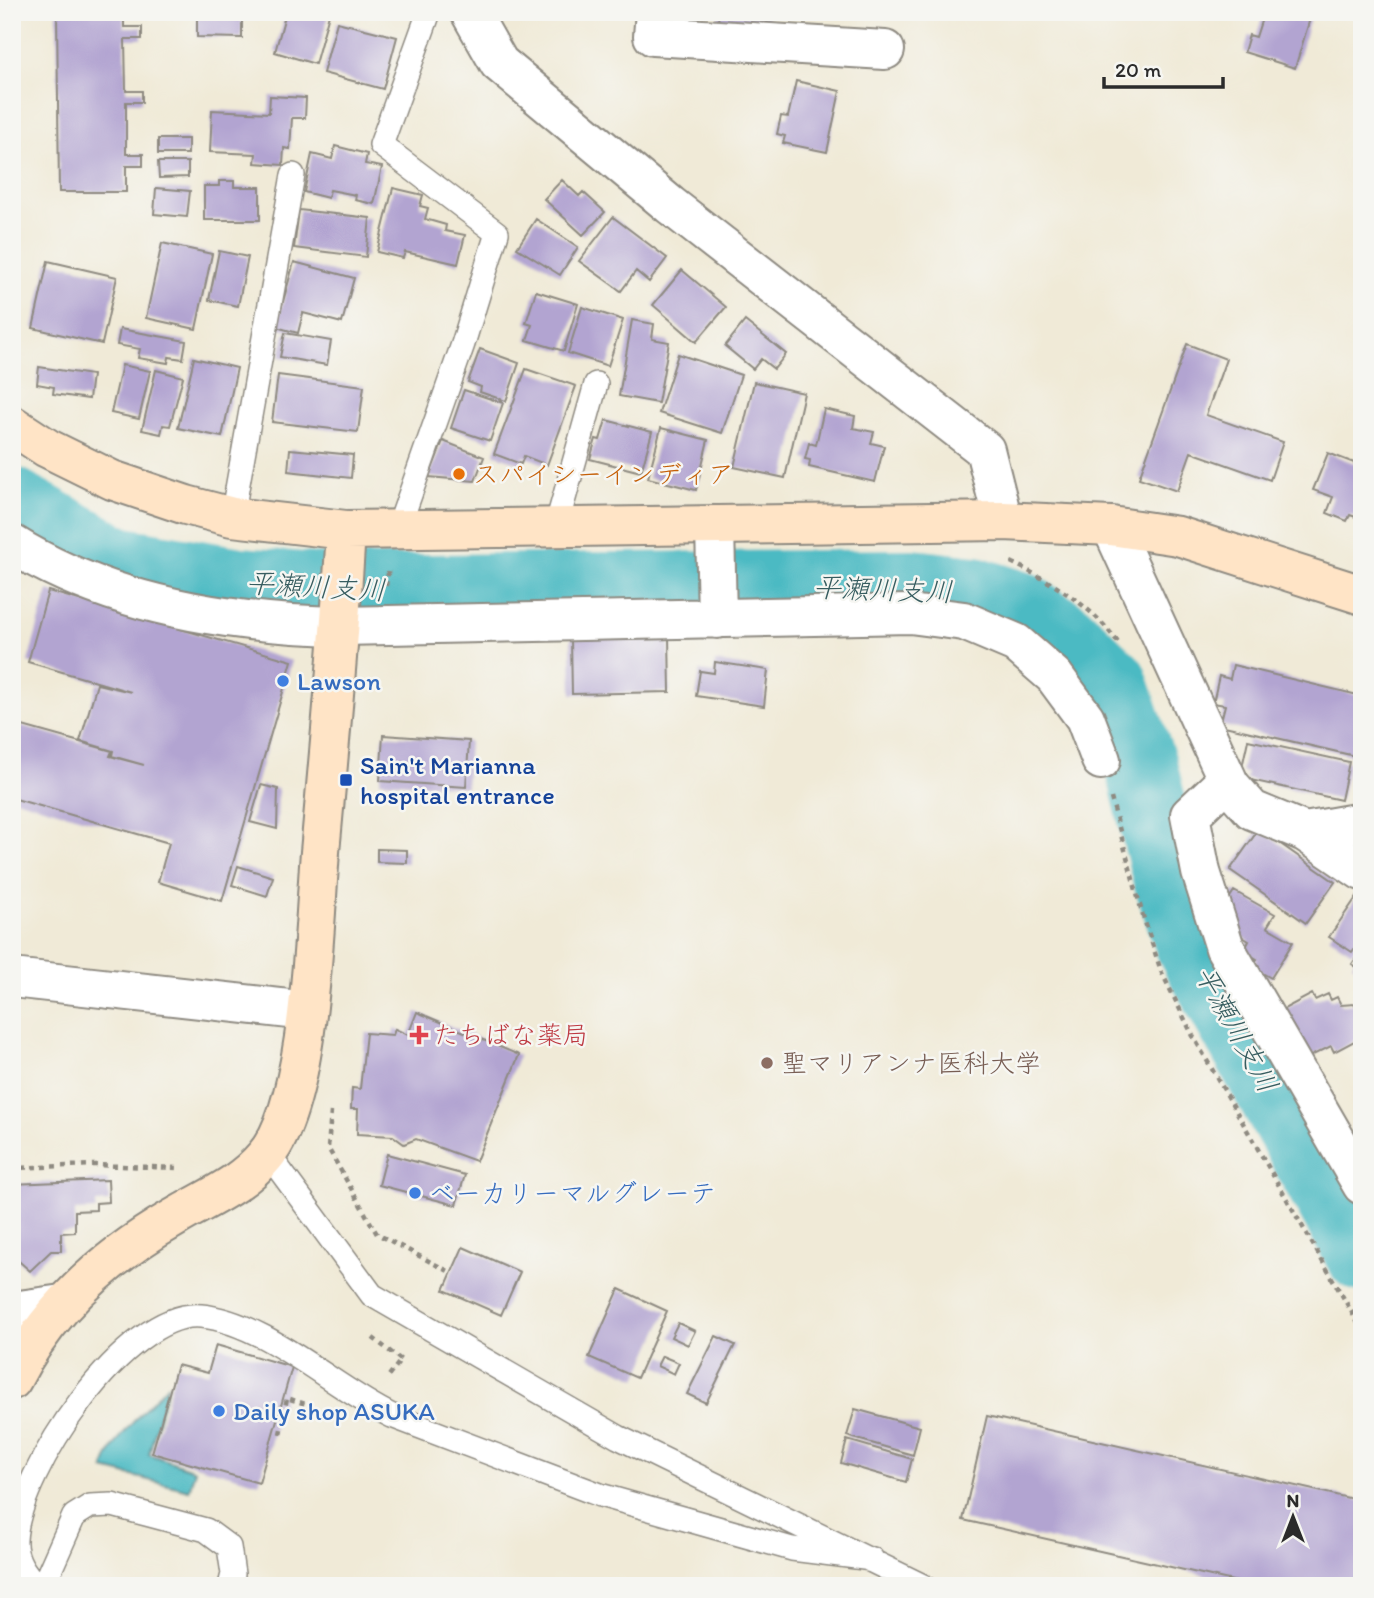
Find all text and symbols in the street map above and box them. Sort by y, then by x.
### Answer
scale bar [1104,46,1224,90]
text: 20 m [1115,57,1162,82]
place label: スパイシーインディア [473,458,734,490]
marker: スパイシーインディア [451,466,467,482]
water label: 平瀬川支川 [245,565,387,607]
water label: 平瀬川支川 [812,570,954,608]
place label: Lawson [297,665,381,697]
marker: Lawson [275,673,291,689]
place label: Sain't Marianna hospital entrance [360,749,555,811]
marker: Sain't Marianna hospital entrance [338,772,354,788]
water label: 平瀬川支川 [1188,960,1286,1098]
place label: たちばな薬局 [433,1019,588,1051]
marker: たちばな薬局 [411,1027,427,1043]
place label: 聖マリアンナ医科大学 [781,1047,1041,1079]
marker: 聖マリアンナ医科大学 [759,1055,775,1071]
place label: ベーカリーマルグレーテ [429,1177,716,1209]
marker: ベーカリーマルグレーテ [407,1185,423,1201]
place label: Daily shop ASUKA [233,1395,435,1427]
marker: Daily shop ASUKA [211,1403,227,1419]
north arrow [1258,1482,1328,1552]
text: N [1287,1489,1299,1512]

